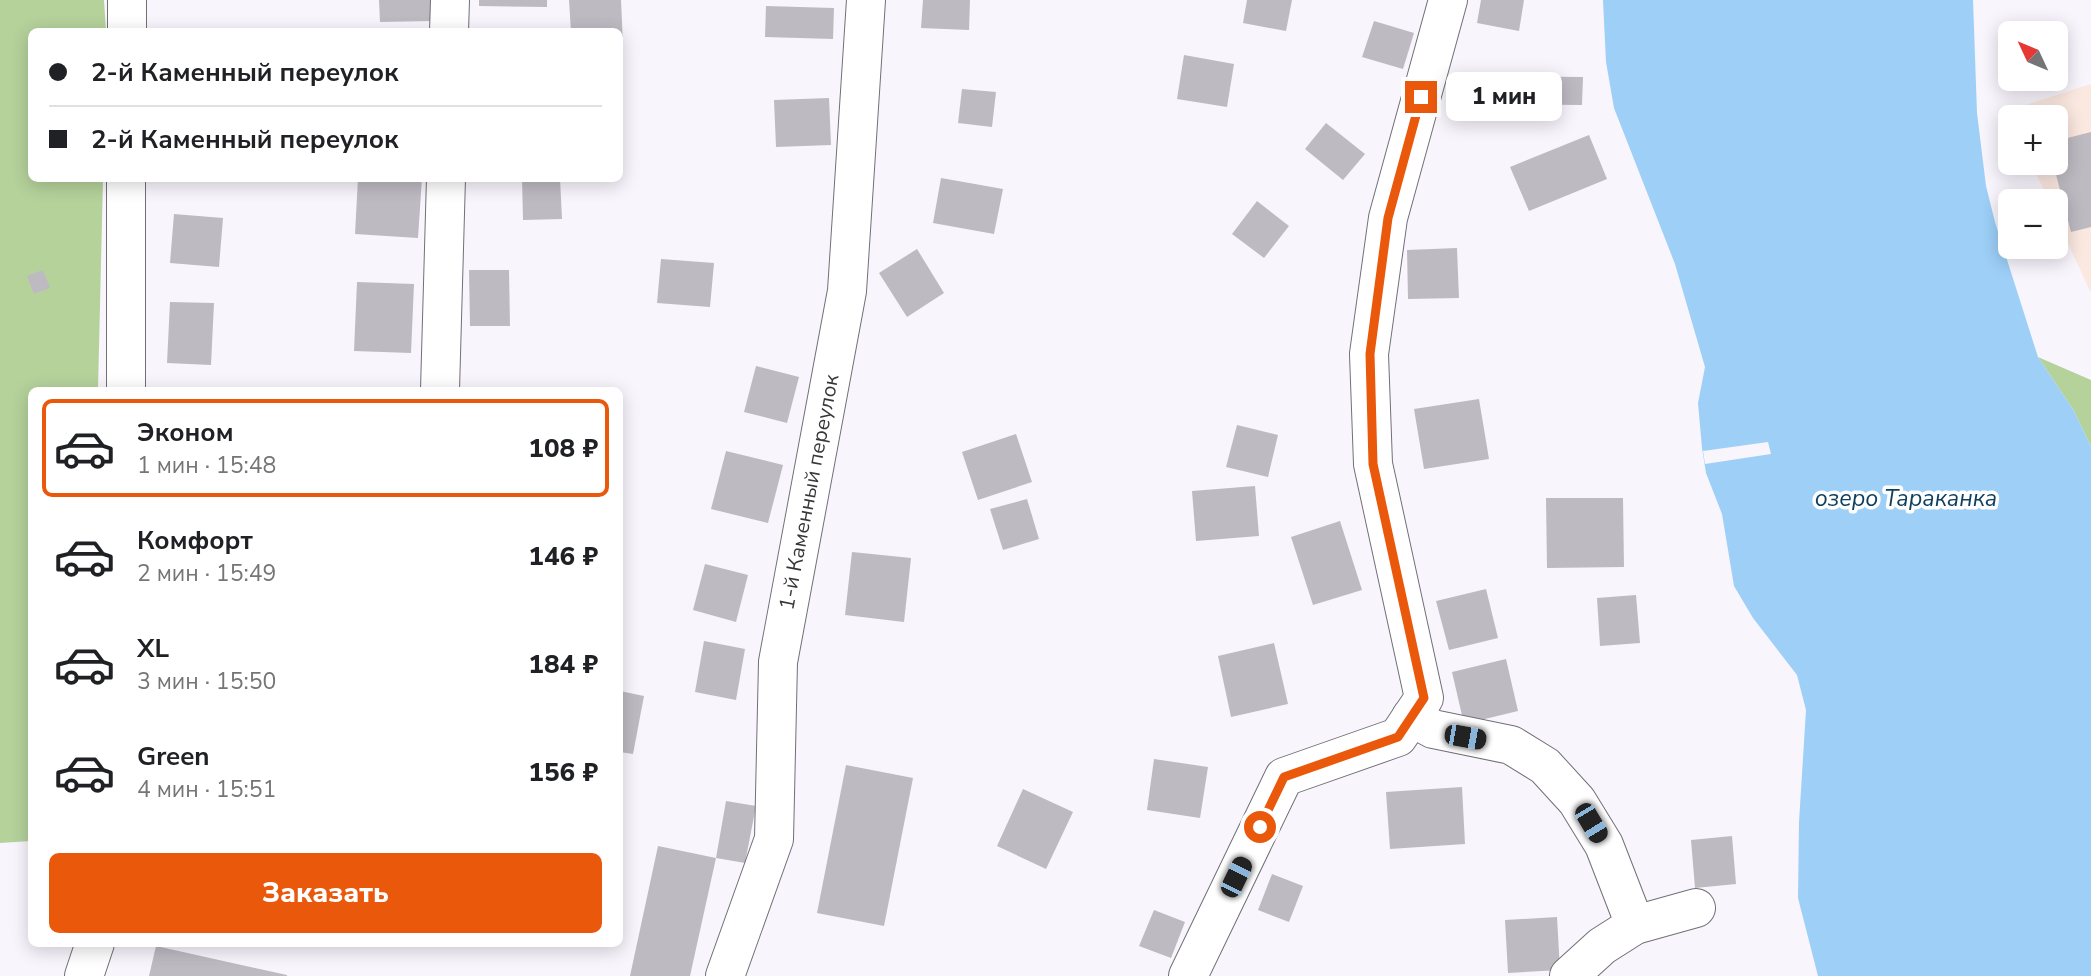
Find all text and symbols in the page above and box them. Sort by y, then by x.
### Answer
north arrow [1998,21,2068,91]
map controls [1998,21,2068,259]
text: 2-й Каменный переулок [91,55,399,90]
callout: 1 мин [1446,72,1561,122]
route end [1405,81,1437,113]
text: 1 мин [1472,81,1536,112]
button: + [1998,105,2068,175]
text: 2-й Каменный переулок [91,122,399,157]
button: − [1998,189,2068,259]
street label: 1-й Каменный переулок [772,371,846,612]
text: Эконом [137,415,234,450]
icon: car [53,417,116,480]
text: 108 ₽ [528,431,598,466]
text: 1 мин · 15:48 [137,450,276,481]
water label: озеро Тараканка [1815,483,1997,514]
text: Комфорт [137,523,253,558]
icon: car [53,525,116,588]
text: 146 ₽ [528,539,598,574]
text: 2 мин · 15:49 [137,558,276,589]
text: XL [137,631,169,666]
icon: car [53,633,116,696]
text: 184 ₽ [528,647,598,682]
text: 3 мин · 15:50 [137,666,276,697]
car [1443,723,1488,751]
text: Green [137,739,210,774]
icon: car [53,741,116,804]
text: 156 ₽ [528,755,598,790]
text: 4 мин · 15:51 [137,774,276,805]
car [1572,800,1611,846]
route start [1244,811,1276,843]
button: Заказать [49,853,602,933]
car [1218,854,1255,900]

